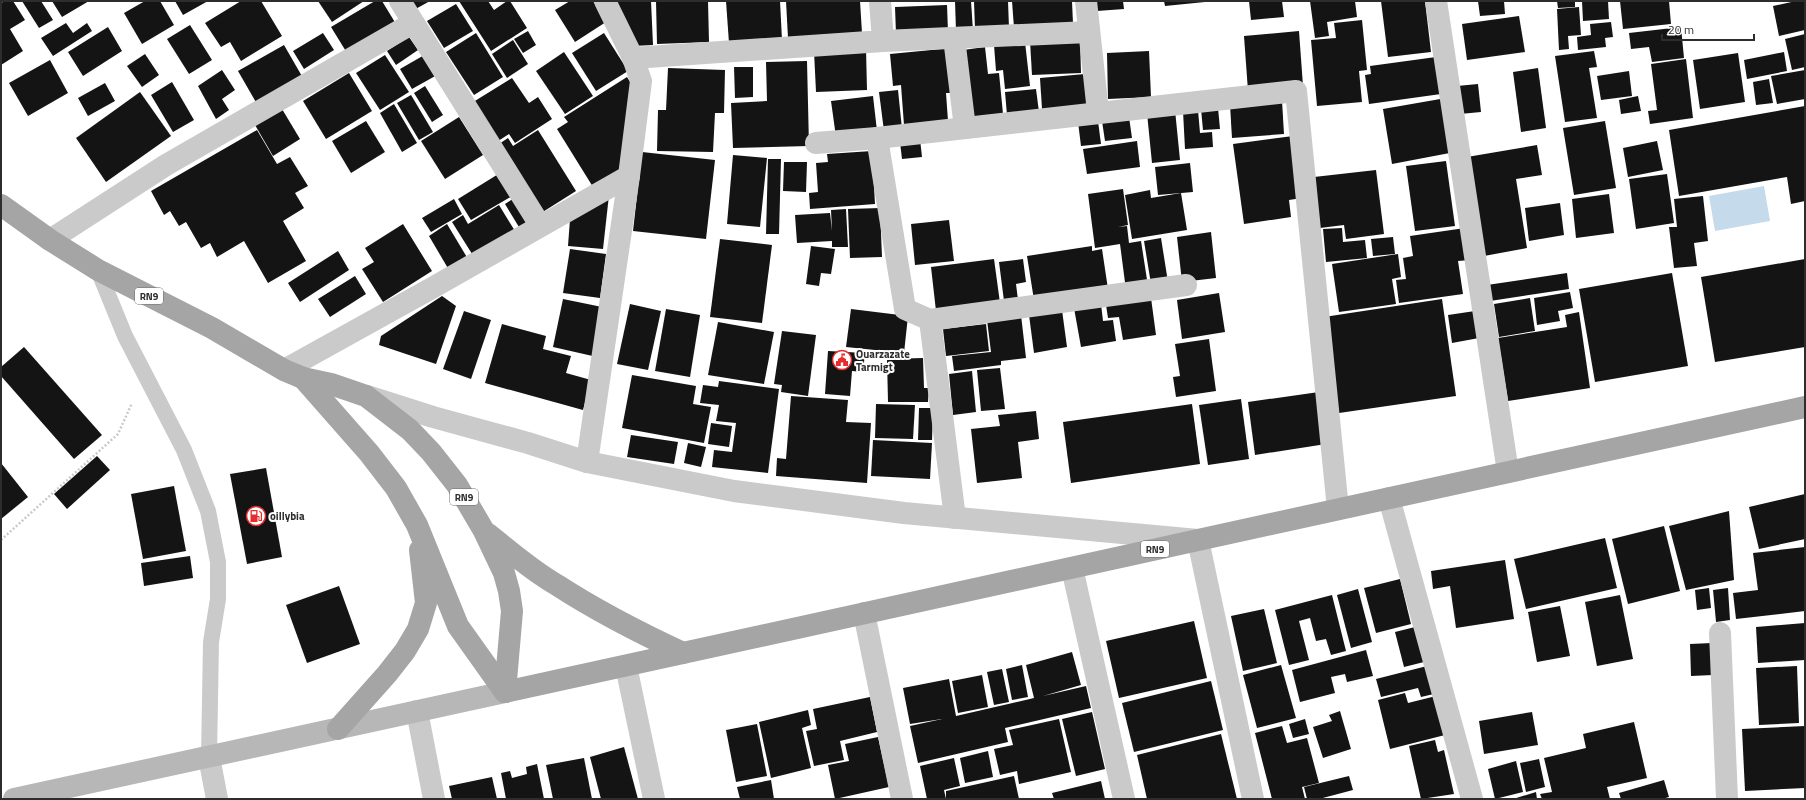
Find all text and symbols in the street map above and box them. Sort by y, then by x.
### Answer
scale bar [1662,16,1754,42]
text: 20 m [1668,20,1694,39]
road number: RN9 [135,288,163,304]
place label: Ouarzazate Tarmigt [856,346,910,375]
public building icon: Ouarzazate Tarmigt [831,349,853,371]
road number: RN9 [450,489,478,505]
fuel station icon: oillybia [245,505,267,527]
place label: oillybia [270,508,305,524]
road number: RN9 [1141,541,1169,557]

